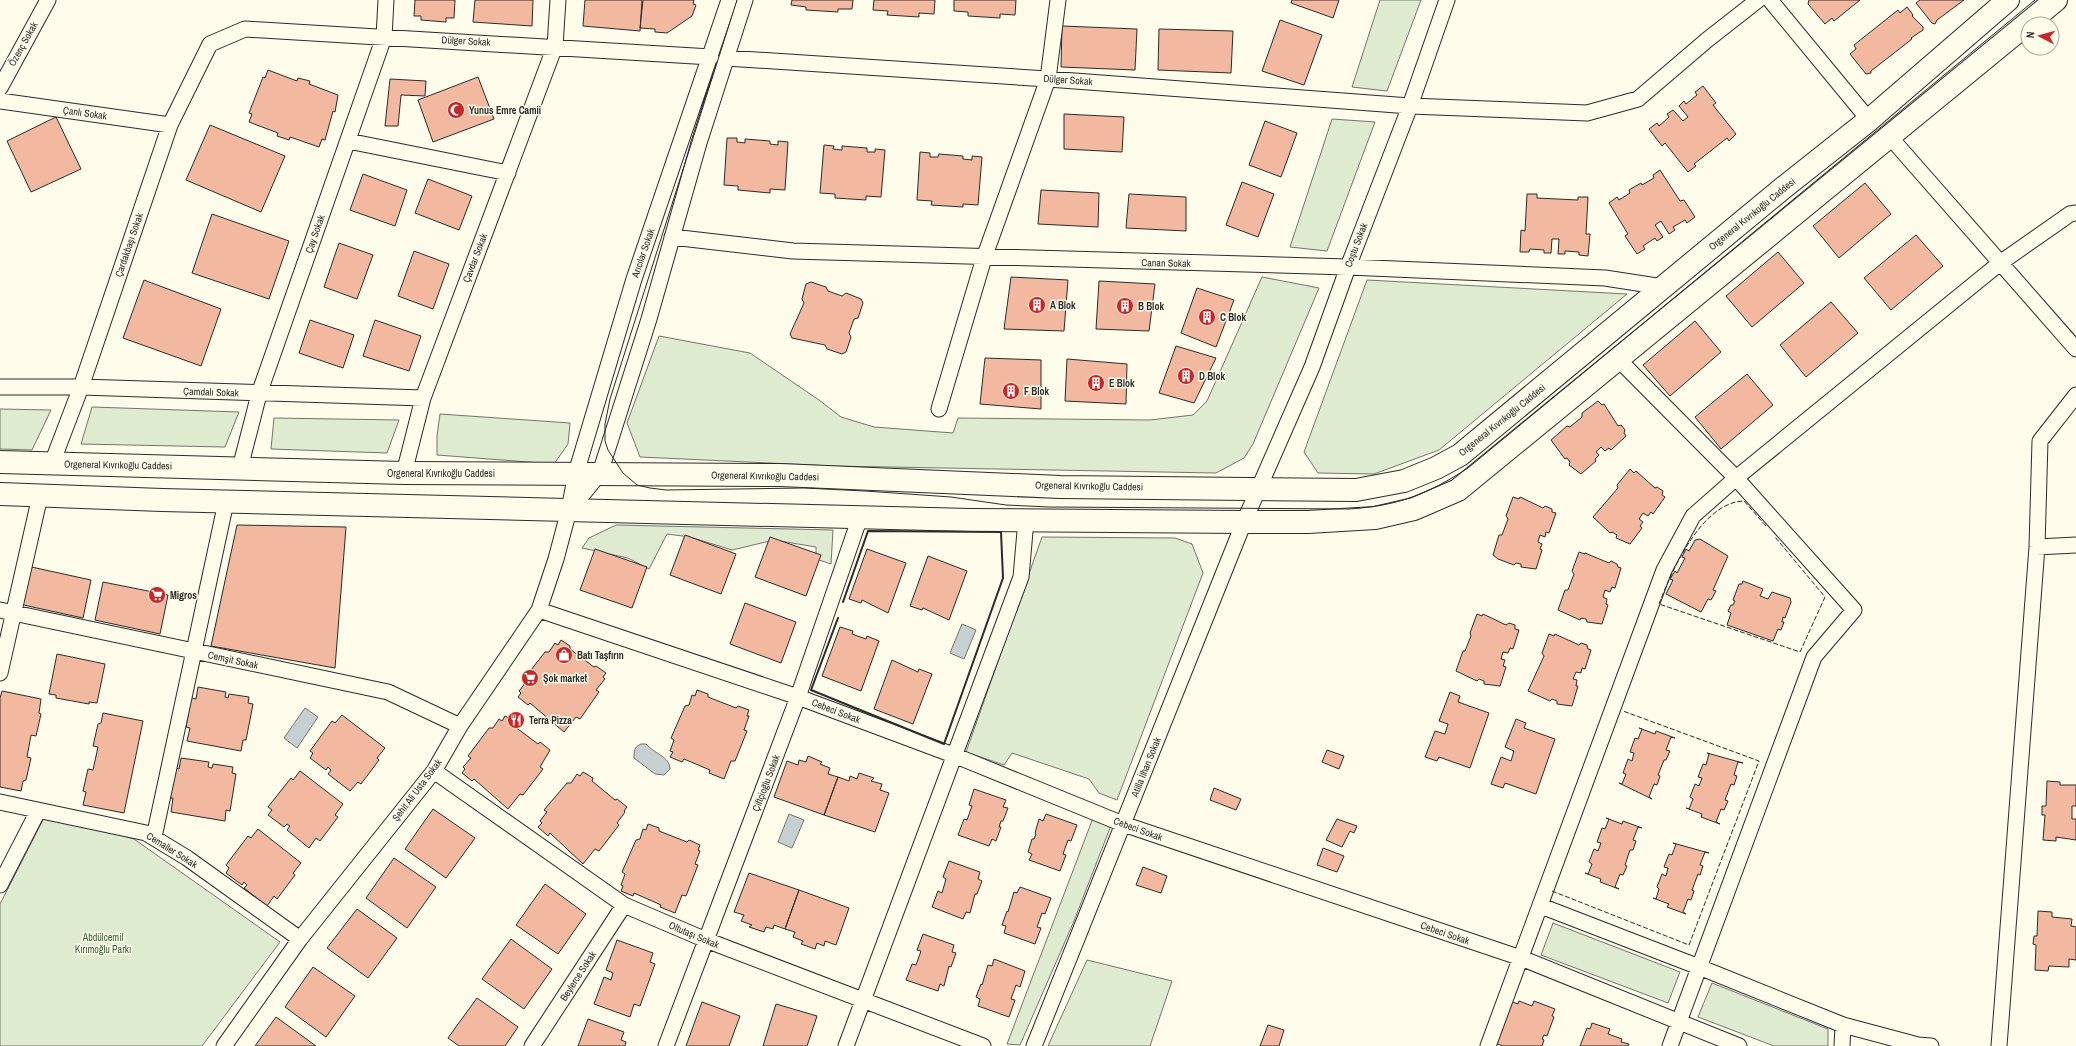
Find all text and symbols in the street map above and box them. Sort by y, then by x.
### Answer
north arrow [2020,16,2060,56]
street label: Özenç Sokak [5,19,41,68]
text: N [2023,31,2037,39]
street label: Dülger Sokak [441,33,492,49]
street label: Dülger Sokak [1043,72,1094,88]
mosque icon: Yunus Emre Camii [446,100,466,120]
street label: Çanlı Sokak [62,103,109,123]
place label: Yunus Emre Camii [469,104,541,117]
street label: Orgeneral Kıvrıkoğlu Caddesi [1706,175,1798,253]
street label: Çardakbaşı Sokak [112,210,146,279]
street label: Çay Sokak [302,212,328,255]
street label: Coştu Sokak [1342,220,1371,269]
street label: Arıcılar Sokak [628,226,658,280]
street label: Çavdar Sokak [460,231,491,284]
street label: Canan Sokak [1141,256,1192,270]
building icon: A Blok [1027,295,1047,315]
building icon: B Blok [1115,296,1135,316]
place label: A Blok [1050,299,1076,312]
place label: B Blok [1138,300,1164,313]
building icon: C Blok [1197,307,1217,327]
place label: C Blok [1220,311,1246,324]
building icon: D Blok [1176,366,1196,386]
place label: D Blok [1199,370,1225,383]
building icon: E Blok [1086,373,1106,393]
place label: E Blok [1109,377,1135,390]
building icon: F Blok [1001,381,1021,401]
street label: Orgeneral Kıvrıkoğlu Caddesi [1456,381,1548,459]
street label: Çamdalı Sokak [183,385,240,399]
place label: F Blok [1024,385,1050,398]
street label: Orgeneral Kıvrıkoğlu Caddesi [64,458,172,472]
street label: Orgeneral Kıvrıkoğlu Caddesi [387,467,495,480]
street label: Orgeneral Kıvrıkoğlu Caddesi [711,469,819,483]
street label: Orgeneral Kıvrıkoğlu Caddesi [1035,479,1143,493]
supermarket icon: Migros [147,585,167,605]
place label: Migros [170,589,197,602]
shop icon: Batı Taşfırın [554,645,574,665]
street label: Cemşit Sokak [207,648,260,672]
place label: Batı Taşfırın [577,649,624,662]
supermarket icon: Şok market [520,668,540,688]
place label: Şok market [543,672,587,685]
street label: Cebeci Sokak [810,696,863,727]
restaurant icon: Terra Pizza [506,710,526,730]
place label: Terra Pizza [529,714,572,727]
street label: Atilla İlhan Sokak [1128,734,1164,800]
street label: Çiftçioğlu Sokak [749,752,783,813]
street label: Şehit Ali Usta Sokak [389,756,445,824]
street label: Cebeci Sokak [1112,814,1165,844]
street label: Cemaller Sokak [144,829,201,871]
street label: Oltutaşı Sokak [667,919,722,952]
street label: Cebeci Sokak [1419,919,1472,948]
park label: Abdülcemil Kırımoğlu Parkı [75,931,131,956]
street label: Beylerce Sokak [557,948,599,1003]

